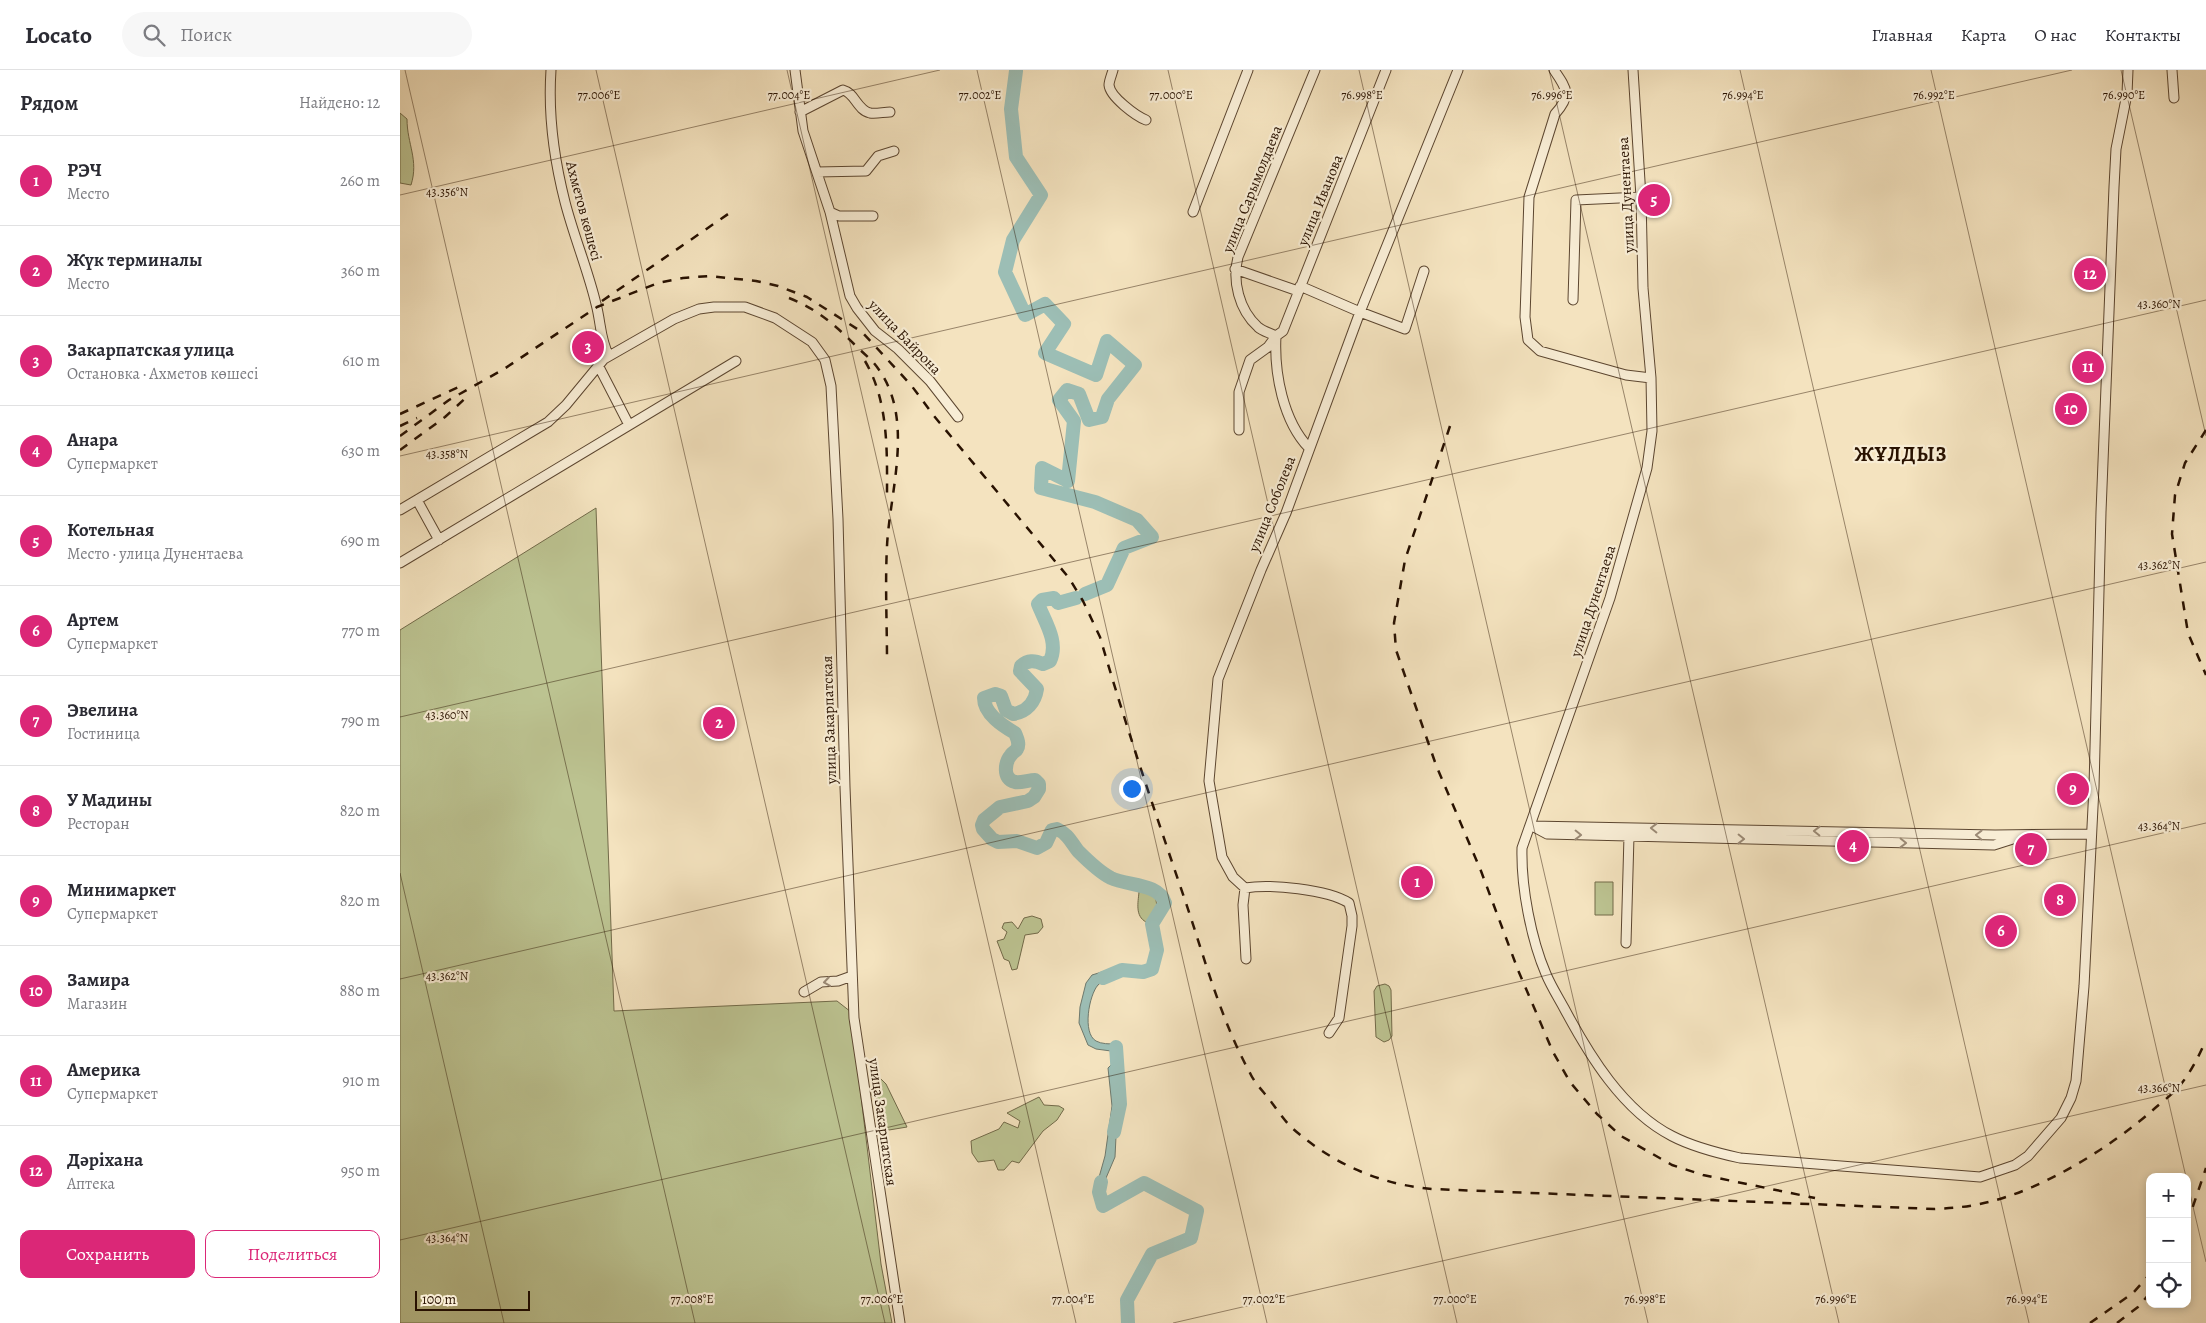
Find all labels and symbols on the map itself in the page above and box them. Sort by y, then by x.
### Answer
text: 77.006°E [578,87,620,103]
text: 77.004°E [768,87,810,103]
text: 77.002°E [959,87,1001,103]
text: 77.000°E [1149,87,1193,103]
text: 76.998°E [1341,87,1383,103]
text: 76.996°E [1531,87,1573,103]
text: 76.994°E [1722,87,1764,103]
text: 76.992°E [1913,87,1955,103]
text: 76.990°E [2103,87,2145,103]
street label: улица Сарымолдаева [1217,122,1287,257]
street label: улица Дунентаева [1613,136,1639,255]
street label: улица Иванова [1292,151,1347,250]
street label: Ахметов көшесі [561,158,607,263]
pin: 5 [1638,181,1670,219]
text: 43.356°N [426,184,468,200]
pin: 12 [2074,255,2106,293]
street label: улица Байрона [863,294,946,379]
text: 43.360°N [2137,296,2181,312]
pin: 3 [572,328,604,366]
pin: 11 [2072,348,2104,386]
pin: 10 [2055,390,2087,428]
district label: ЖҰЛДЫЗ [1854,441,1948,468]
text: 43.358°N [426,446,469,462]
street label: улица Соболева [1243,453,1300,556]
street label: улица Дунентаева [1565,542,1621,660]
text: 43.362°N [2138,557,2181,573]
street label: улица Закарпатская [817,655,841,786]
pin: 2 [703,704,735,742]
text: 43.360°N [425,707,469,723]
pin: 9 [2057,770,2089,808]
your location [1119,776,1145,802]
text: 43.364°N [2138,818,2181,834]
one-way arrow [1650,822,1658,833]
one-way arrow [1812,826,1820,837]
pin: 4 [1837,827,1869,865]
one-way arrow [1574,830,1582,840]
one-way arrow [1975,830,1982,840]
pin: 7 [2015,830,2047,868]
one-way arrow [1737,834,1745,844]
one-way arrow [1899,837,1907,848]
pin: 1 [1401,863,1433,901]
pin: 8 [2044,881,2076,919]
pin: 6 [1985,912,2017,950]
text: 43.362°N [426,968,469,984]
one-way arrow [823,976,831,987]
street label: улица Закарпатская [864,1056,902,1187]
text: 43.366°N [2138,1080,2181,1096]
text: 43.364°N [426,1230,469,1246]
scale bar [415,1288,530,1311]
text: 77.008°E [670,1291,714,1307]
text: 77.006°E [861,1291,903,1307]
text: 77.004°E [1052,1291,1094,1307]
text: 77.002°E [1243,1291,1285,1307]
text: 77.000°E [1433,1291,1477,1307]
text: 76.998°E [1624,1291,1666,1307]
text: 76.996°E [1815,1291,1857,1307]
text: 76.994°E [2006,1291,2048,1307]

